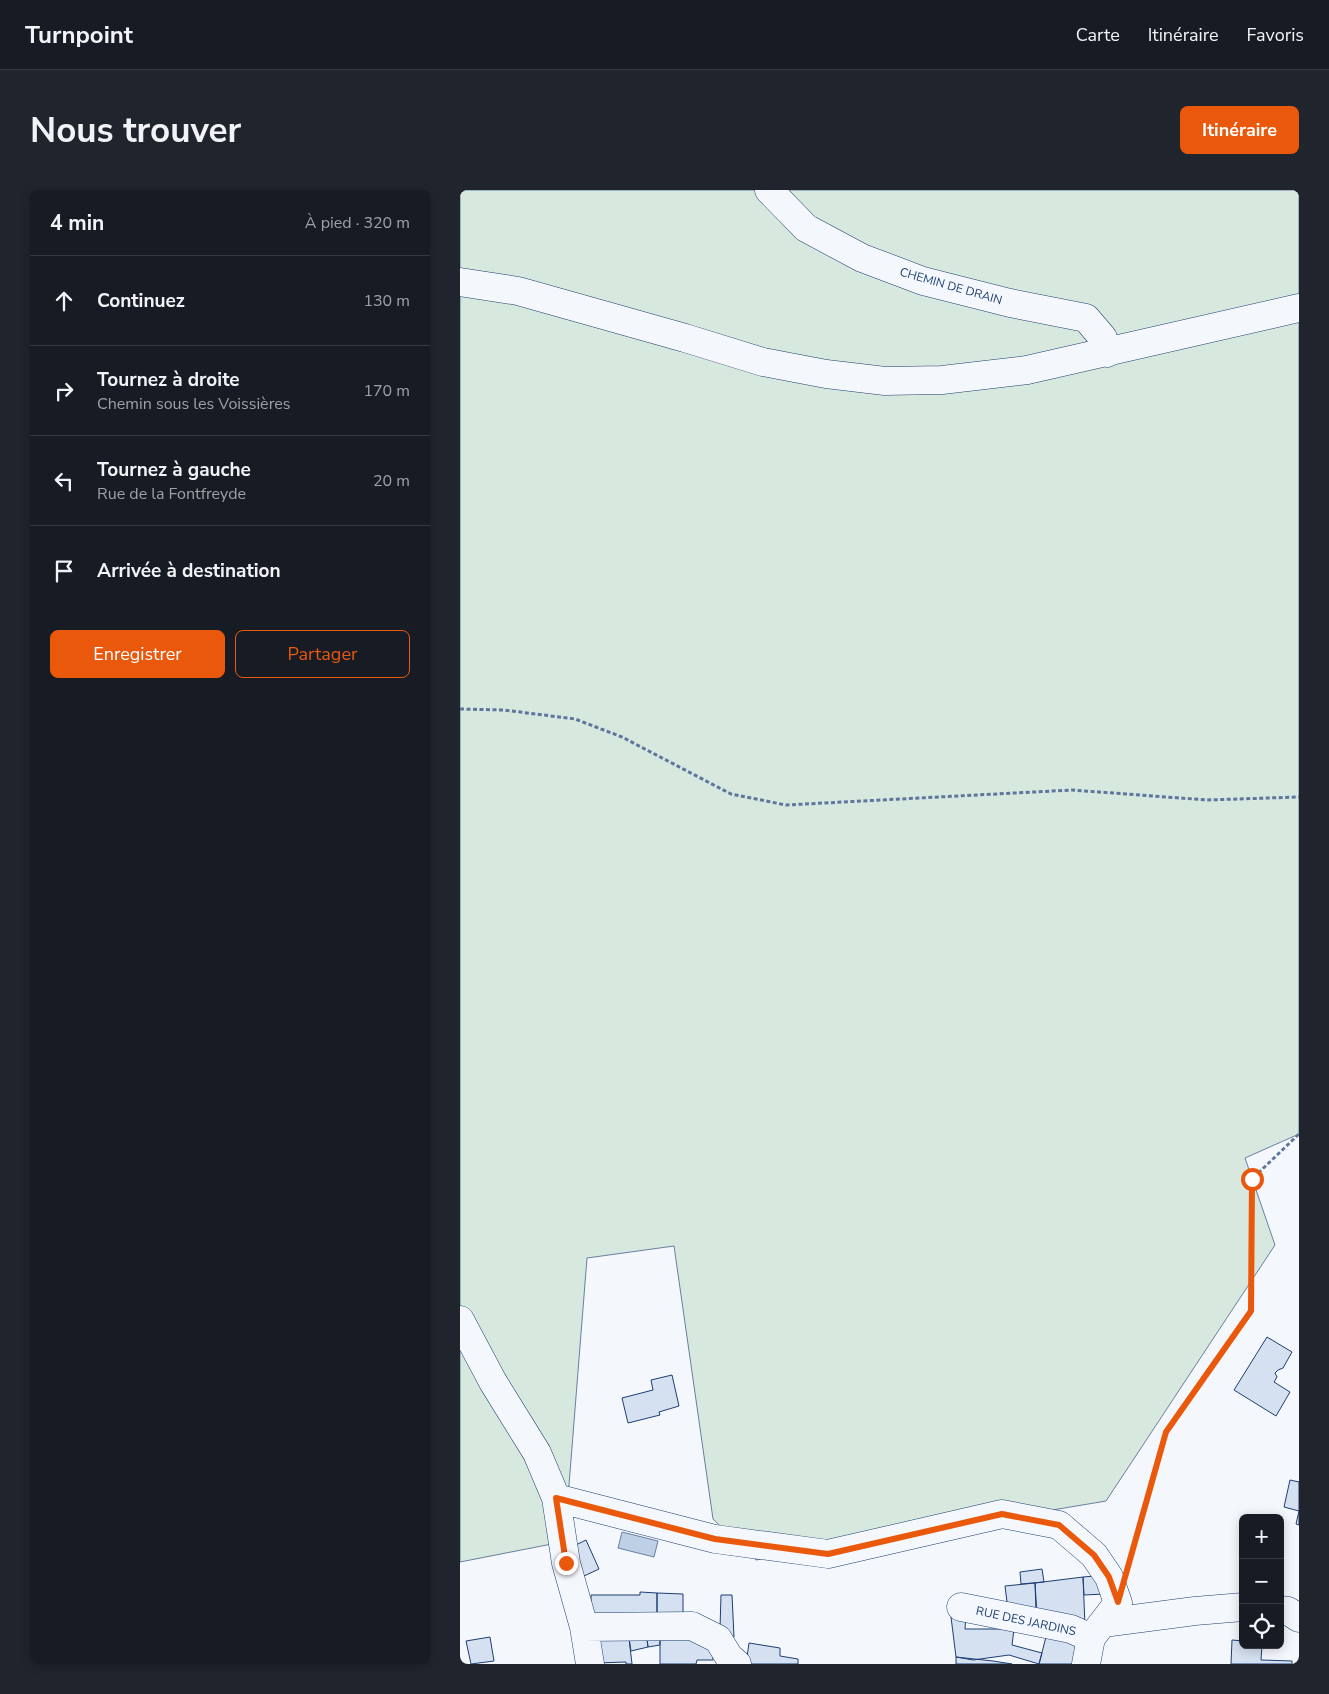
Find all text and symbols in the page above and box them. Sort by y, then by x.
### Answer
text: Turnpoint [25,19,133,51]
text: Carte [1076,23,1120,47]
text: Itinéraire [1148,23,1219,47]
text: Favoris [1247,23,1304,47]
button: Itinéraire [1180,106,1299,154]
text: Nous trouver [30,107,241,154]
text: 4 min [50,209,104,237]
text: À pied · 320 m [305,212,410,234]
street label: CHEMIN DE DRAIN [898,264,1004,308]
icon: ahead [50,287,78,315]
text: Continuez [97,288,185,314]
text: 130 m [363,290,410,312]
text: Tournez à droite [97,367,240,393]
icon: right [50,377,78,405]
text: 170 m [363,380,410,402]
text: Chemin sous les Voissières [97,393,290,415]
text: Tournez à gauche [97,457,251,483]
icon: left [50,467,78,495]
text: 20 m [373,470,410,492]
text: Rue de la Fontfreyde [97,483,246,505]
icon: arrive [50,557,78,585]
text: Arrivée à destination [97,558,281,584]
button: Enregistrer [50,630,225,678]
button: Partager [235,630,410,678]
route start [1241,1168,1264,1191]
map controls [1239,1514,1284,1649]
button: + [1239,1514,1284,1559]
route end [555,1552,578,1575]
button: − [1239,1559,1284,1604]
street label: RUE DES JARDINS [974,1603,1078,1639]
button: locate [1239,1604,1284,1649]

